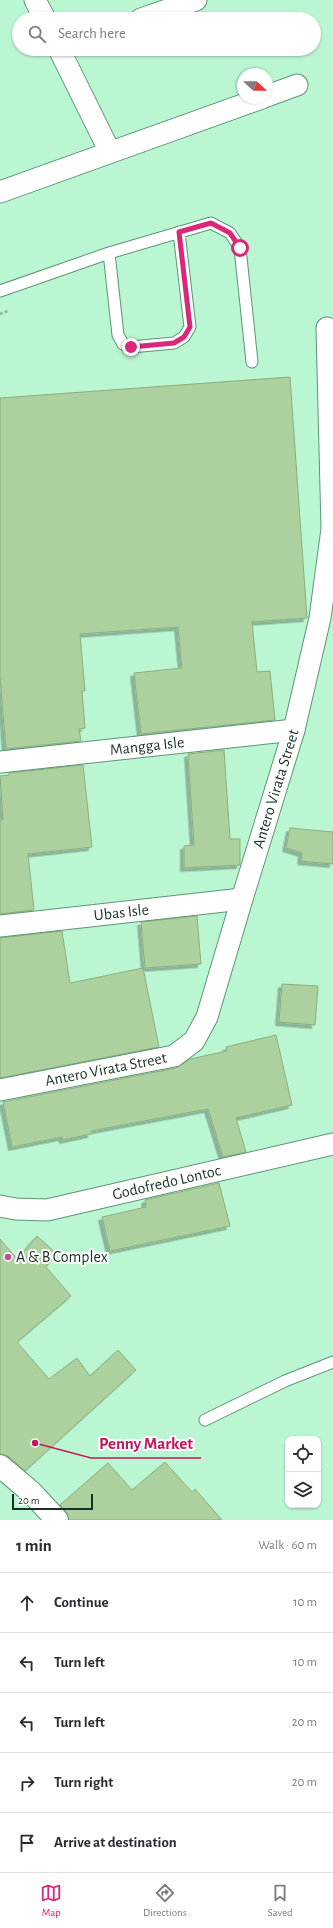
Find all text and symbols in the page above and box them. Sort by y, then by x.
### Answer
search box [12,12,321,56]
icon: search [26,23,48,45]
text: Search here [58,26,126,41]
north arrow [237,68,273,104]
route start [231,239,249,257]
route end [122,338,140,356]
street label: Antero Virata Street [250,727,302,850]
street label: Mangga Isle [109,734,185,758]
street label: Ubas Isle [93,901,150,923]
street label: Antero Virata Street [44,1050,168,1089]
street label: Godofredo Lontoc [111,1162,222,1203]
place label: A & B Complex [16,1249,108,1265]
marker: A & B Complex [3,1252,13,1262]
callout: Penny Market [91,1429,201,1458]
text: Penny Market [99,1435,193,1453]
map controls [285,1436,321,1508]
button: locate [285,1436,321,1472]
button: layers [285,1472,321,1508]
scale bar [12,1492,93,1511]
text: 20 m [18,1495,39,1506]
text: 1 min [16,1537,52,1554]
text: Walk · 60 m [258,1539,317,1552]
icon: ahead [16,1592,38,1614]
text: Continue [54,1595,109,1610]
text: 10 m [293,1596,317,1609]
icon: left [16,1652,38,1674]
text: Turn left [54,1655,105,1670]
text: 10 m [293,1656,317,1669]
icon: left [16,1712,38,1734]
text: Turn left [54,1715,105,1730]
text: 20 m [292,1716,317,1729]
icon: right [16,1772,38,1794]
text: Turn right [54,1775,113,1790]
text: 20 m [292,1776,317,1789]
icon: arrive [16,1832,38,1854]
text: Arrive at destination [54,1835,177,1850]
tab: Map [40,1882,62,1919]
tab: Directions [143,1882,187,1919]
tab: Saved [267,1882,293,1919]

